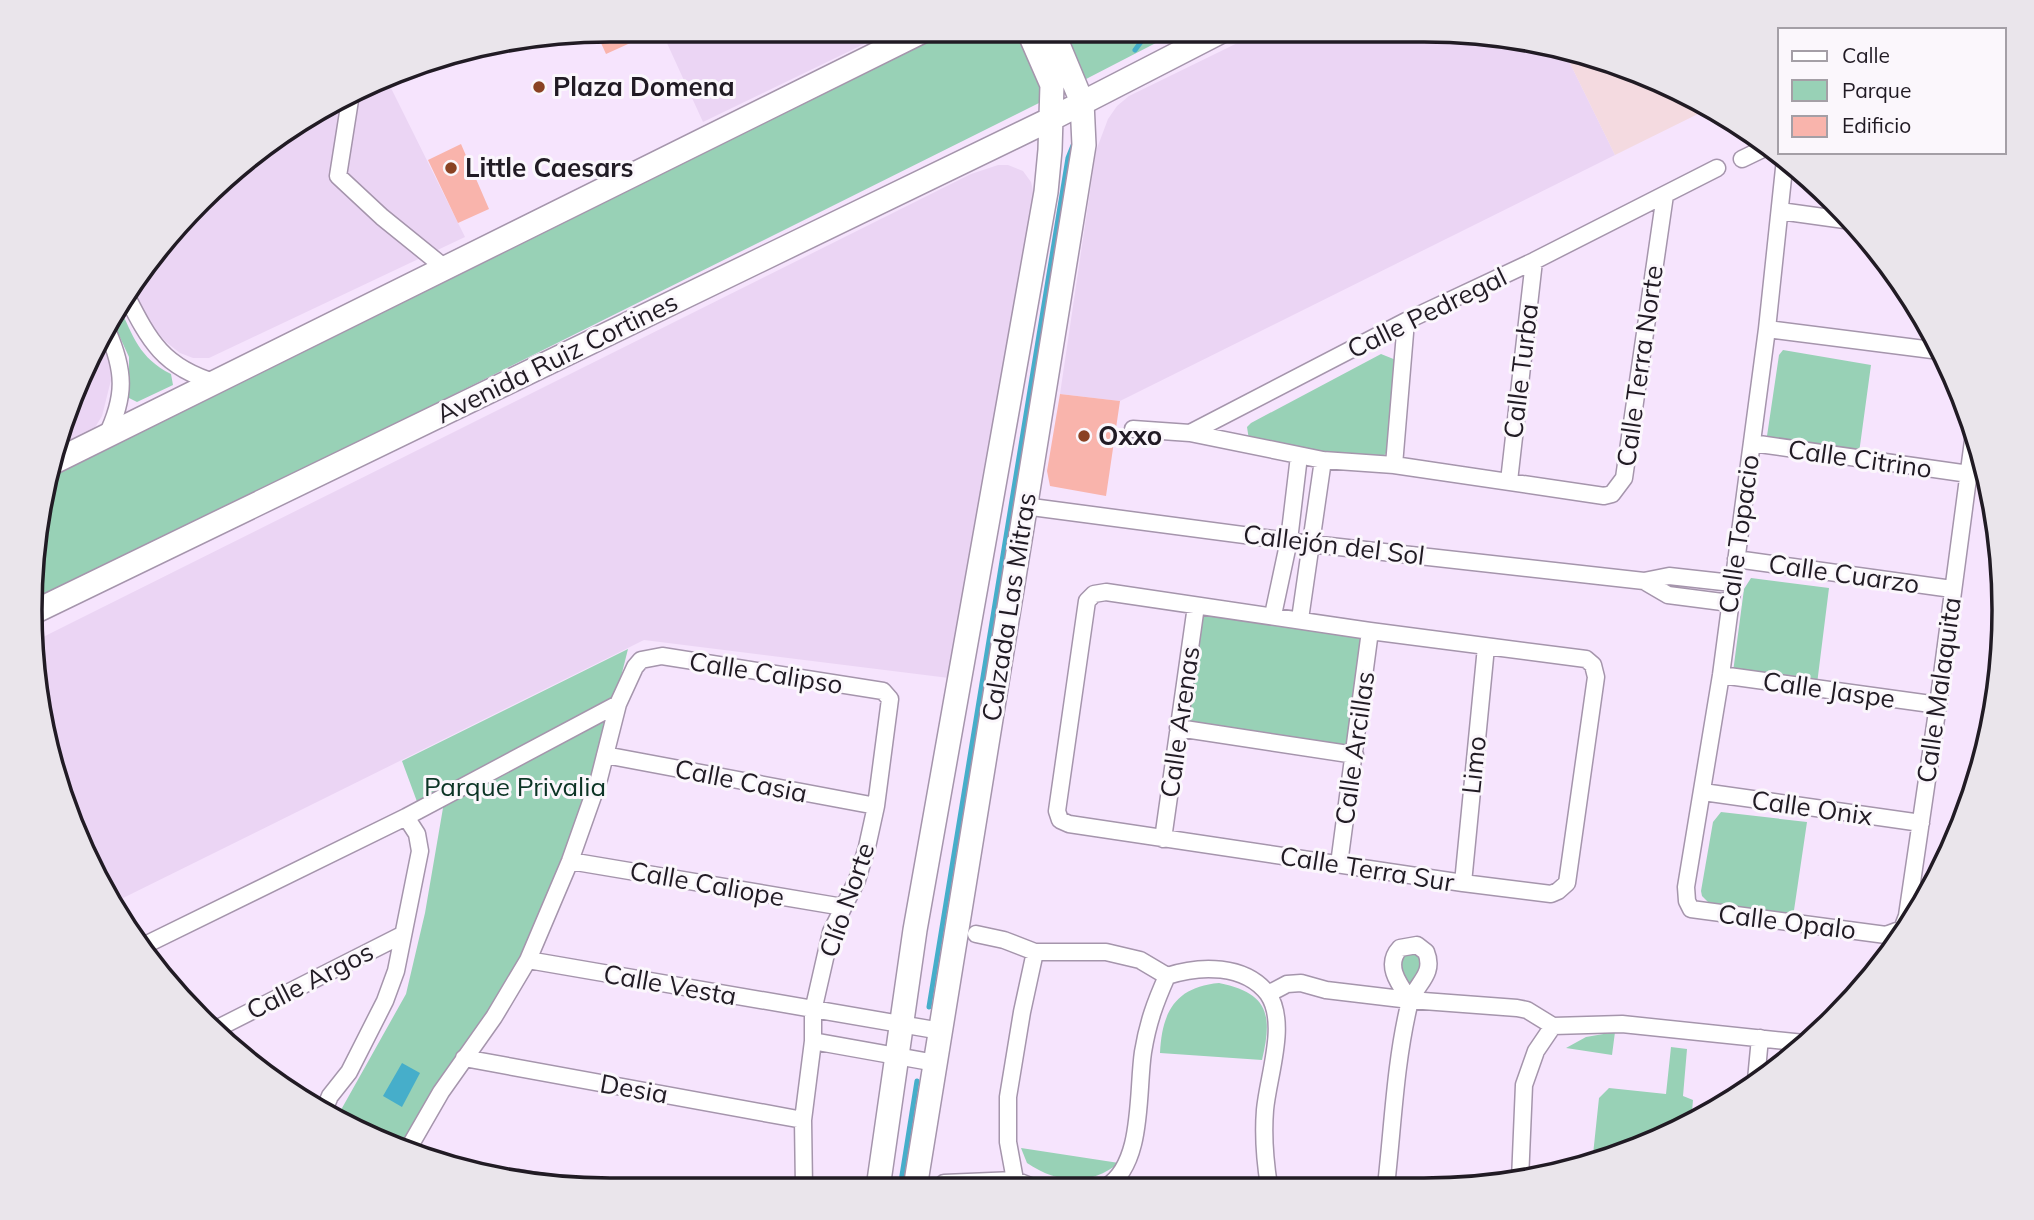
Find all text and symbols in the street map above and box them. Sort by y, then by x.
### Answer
legend [1778,28,2006,154]
text: Calle [1842,42,1890,68]
place label: Plaza Domena [553,70,735,103]
text: Parque [1842,77,1911,103]
marker: Plaza Domena [531,79,547,95]
text: Edificio [1842,112,1911,138]
place label: Little Caesars [465,151,633,184]
marker: Little Caesars [443,160,459,176]
street label: Calle Pedregal [1342,260,1512,365]
street label: Calle Terra Norte [1609,263,1670,469]
street label: Avenida Ruiz Cortines [431,285,683,430]
street label: Calle Turba [1496,302,1545,440]
place label: Oxxo [1098,419,1162,452]
marker: Oxxo [1076,428,1092,444]
street label: Calle Citrino [1786,432,1934,485]
street label: Calle Topacio [1711,452,1766,615]
street label: Calzada Las Mitras [974,490,1043,724]
street label: Callejón del Sol [1241,517,1427,572]
street label: Calle Cuarzo [1767,547,1922,600]
street label: Calle Malaquita [1909,595,1968,785]
street label: Calle Calipso [687,644,845,701]
street label: Calle Arenas [1153,644,1206,800]
street label: Calle Jaspe [1761,664,1897,715]
street label: Calle Arcillas [1327,669,1382,827]
street label: Limo [1454,734,1493,796]
street label: Calle Casia [672,752,810,809]
park label: Parque Privalia [424,770,606,803]
street label: Calle Onix [1750,783,1875,832]
street label: Clío Norte [812,838,882,962]
street label: Calle Terra Sur [1278,838,1457,899]
street label: Calle Caliope [627,854,787,913]
street label: Calle Opalo [1716,897,1858,946]
street label: Calle Argos [241,935,379,1027]
street label: Calle Vesta [601,957,739,1012]
street label: Desia [598,1066,671,1111]

